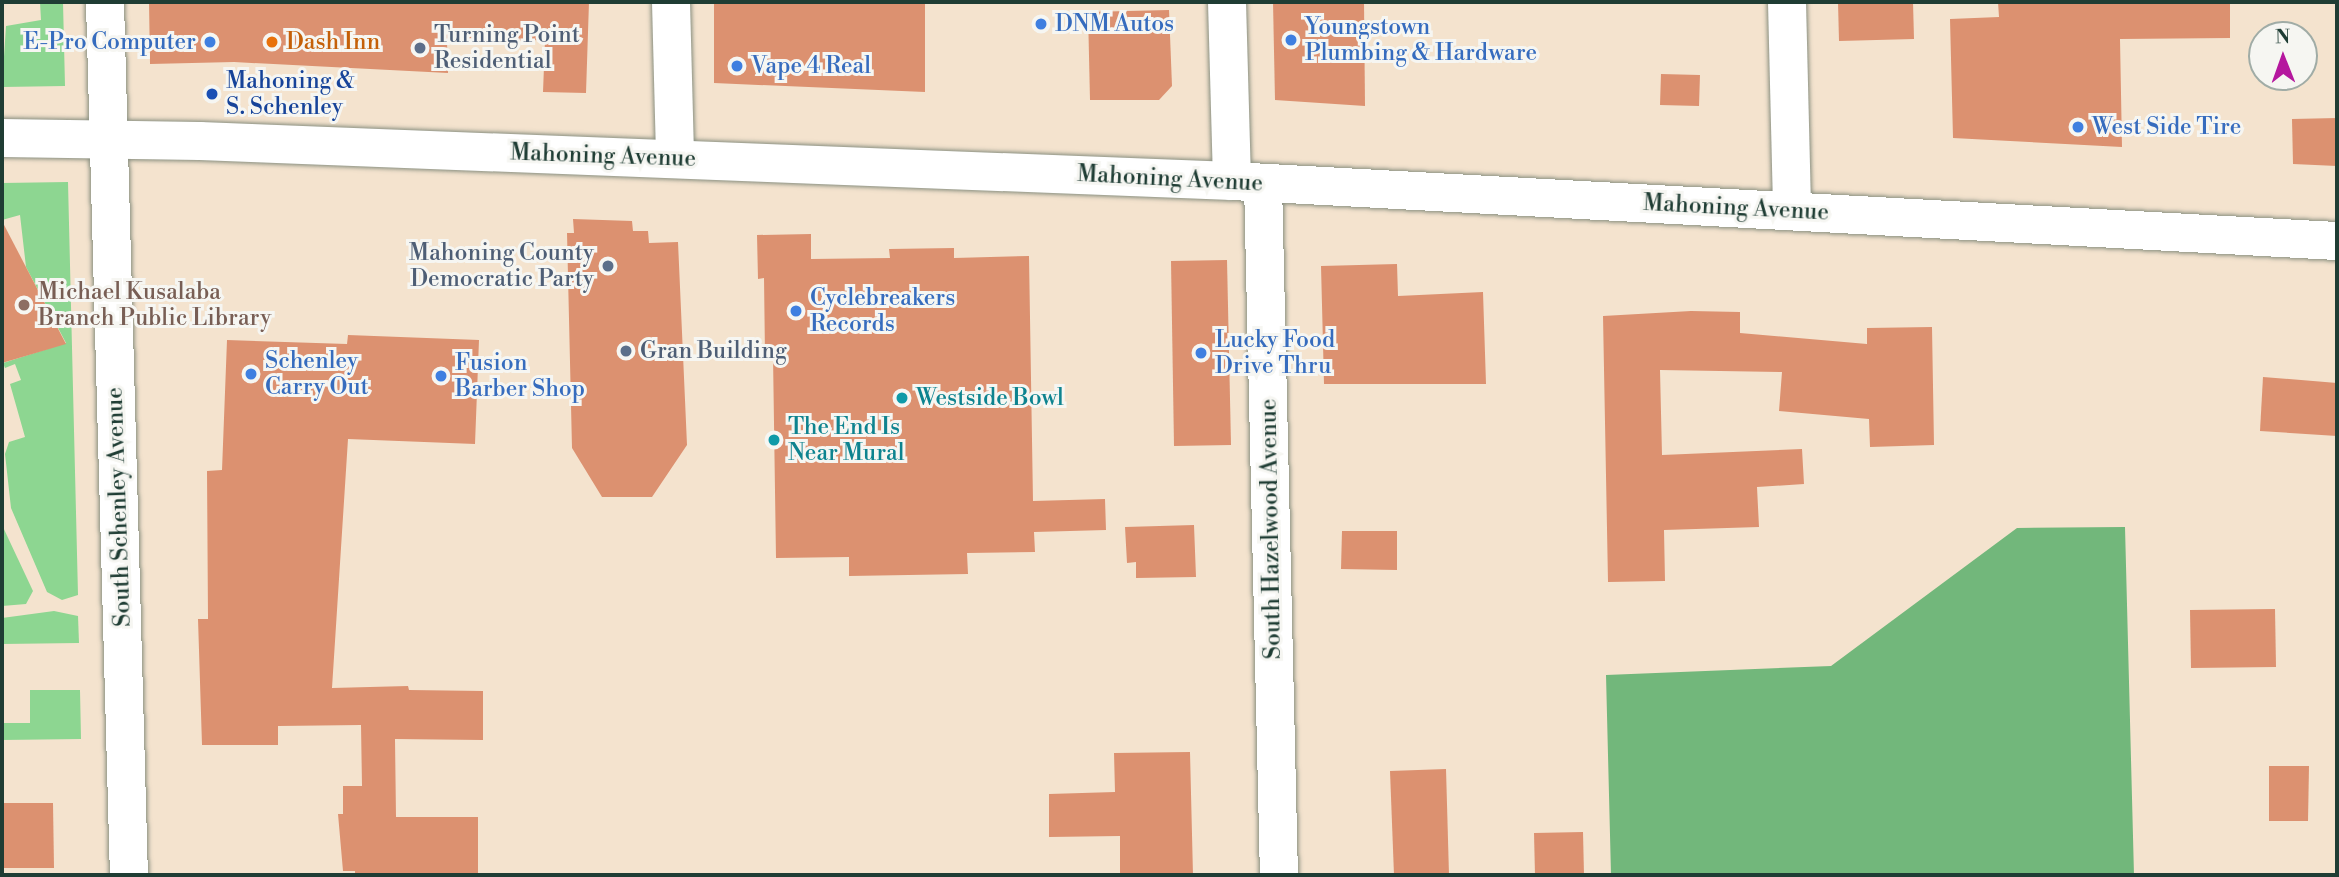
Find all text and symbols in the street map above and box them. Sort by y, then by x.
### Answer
place label: DNM Autos [1055,10,1174,38]
place label: Youngstown Plumbing & Hardware [1305,13,1537,67]
marker: DNM Autos [1033,16,1049,32]
place label: Turning Point Residential [434,21,580,75]
north arrow [2248,21,2318,91]
text: N [2275,25,2290,49]
place label: E-Pro Computer [23,28,196,56]
place label: Dash Inn [286,28,380,56]
marker: Youngstown Plumbing & Hardware [1283,32,1299,48]
marker: E-Pro Computer [202,34,218,50]
marker: Dash Inn [264,34,280,50]
marker: Turning Point Residential [412,40,428,56]
place label: Vape 4 Real [751,52,871,80]
marker: Vape 4 Real [729,58,745,74]
place label: Mahoning & S. Schenley [226,67,355,121]
marker: Mahoning & S. Schenley [204,86,220,102]
place label: West Side Tire [2092,113,2241,141]
marker: West Side Tire [2070,119,2086,135]
street label: Mahoning Avenue [510,139,696,173]
street label: Mahoning Avenue [1076,160,1264,198]
street label: Mahoning Avenue [1642,189,1830,227]
place label: Mahoning County Democratic Party [409,239,594,293]
marker: Mahoning County Democratic Party [600,258,616,274]
place label: Michael Kusalaba Branch Public Library [38,278,271,332]
place label: Cyclebreakers Records [810,284,955,338]
marker: Michael Kusalaba Branch Public Library [16,297,32,313]
marker: Cyclebreakers Records [788,303,804,319]
place label: Lucky Food Drive Thru [1215,326,1335,380]
place label: Gran Building [640,337,787,365]
marker: Gran Building [618,343,634,359]
marker: Lucky Food Drive Thru [1193,345,1209,361]
place label: Schenley Carry Out [265,347,369,401]
place label: Fusion Barber Shop [455,349,585,403]
marker: Schenley Carry Out [243,366,259,382]
marker: Fusion Barber Shop [433,368,449,384]
place label: Westside Bowl [916,384,1064,412]
street label: South Schenley Avenue [101,387,137,627]
marker: Westside Bowl [894,390,910,406]
street label: South Hazelwood Avenue [1255,398,1287,660]
place label: The End Is Near Mural [788,413,904,467]
marker: The End Is Near Mural [766,432,782,448]

